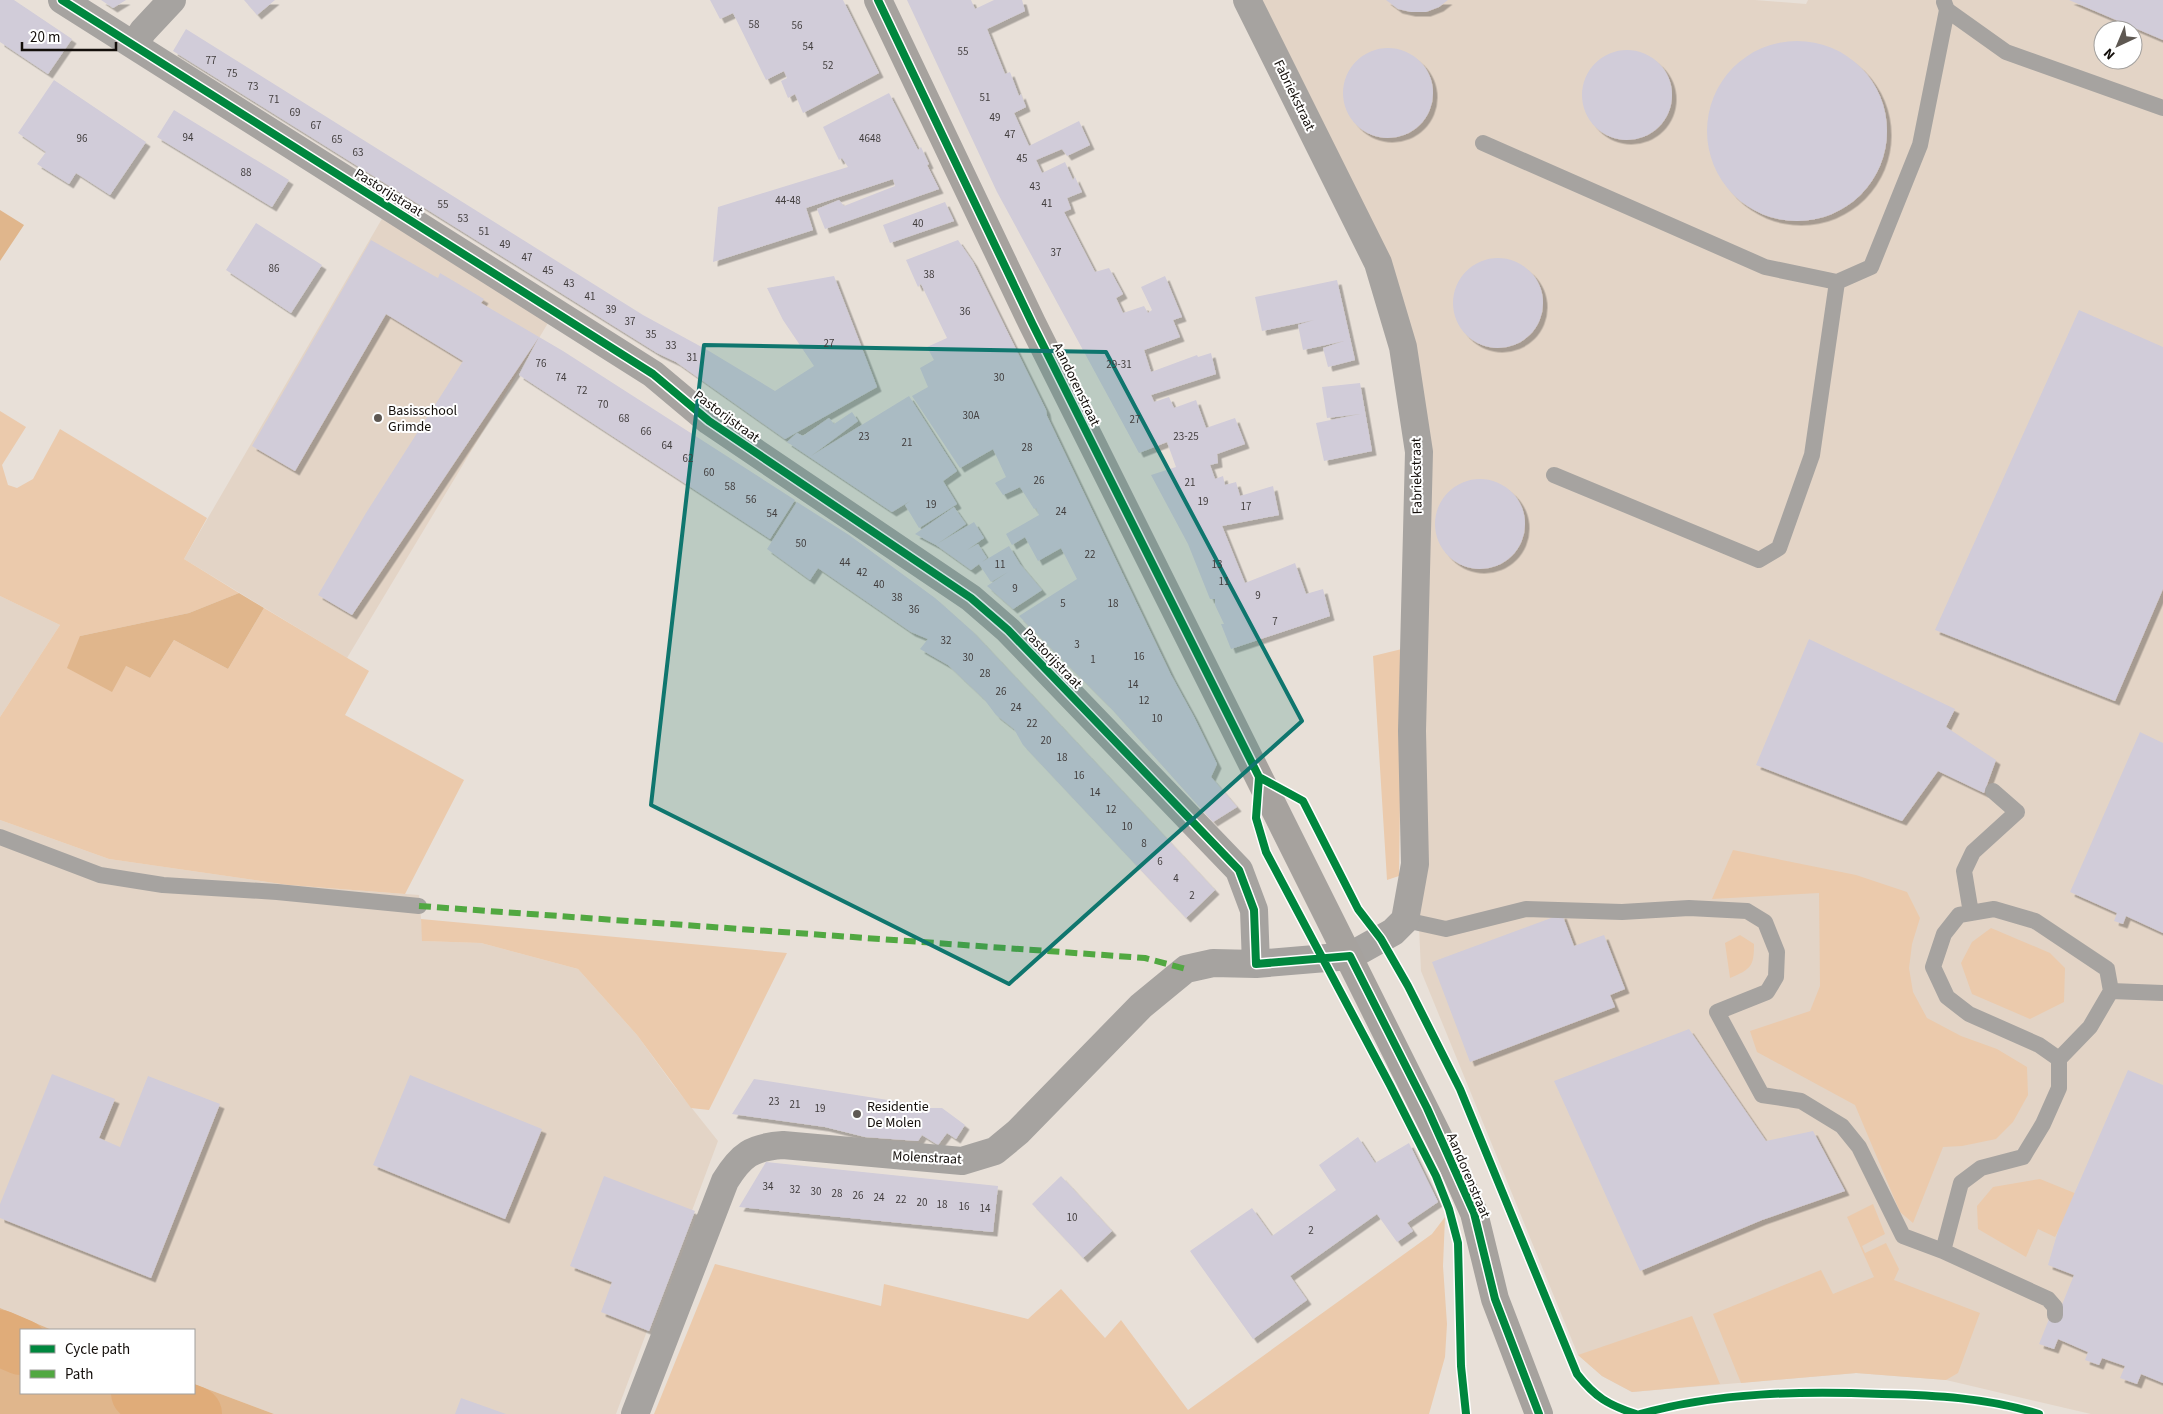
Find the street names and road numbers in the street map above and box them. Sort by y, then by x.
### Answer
street label: Fabriekstraat [1268,56,1320,135]
street label: Pastorijstraat [350,164,427,222]
street label: Aandorenstraat [1047,339,1105,430]
street label: Pastorijstraat [689,386,764,448]
street label: Fabriekstraat [1406,437,1428,515]
street label: Pastorijstraat [1018,624,1087,694]
street label: Aandorenstraat [1441,1130,1495,1221]
street label: Molenstraat [892,1146,962,1170]

